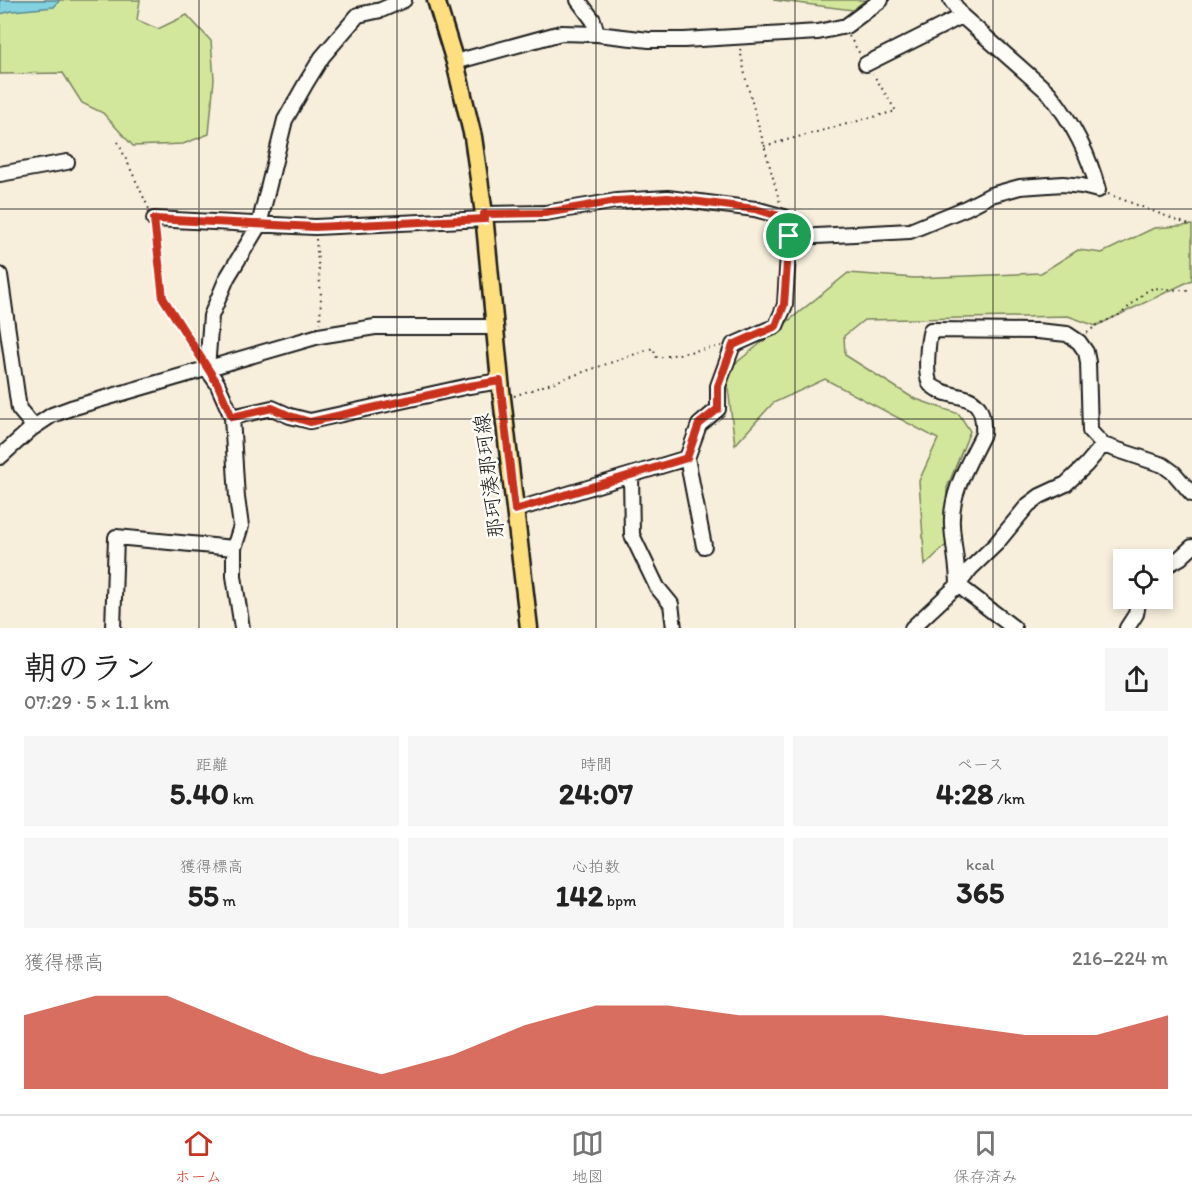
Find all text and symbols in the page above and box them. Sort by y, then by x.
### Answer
pin [763,210,814,261]
icon: arrive [772,219,805,252]
street label: 那珂湊那珂線 [468,412,509,540]
map controls [1113,549,1173,609]
button: locate [1113,549,1173,609]
text: 朝のラン [24,648,156,687]
button: share [1105,648,1168,711]
text: 07:29 · 5 × 1.1 km [24,690,170,714]
text: 距離 [196,755,228,774]
text: 時間 [580,755,612,774]
text: ペース [957,755,1004,774]
text: 5.40 [169,775,229,812]
text: 24:07 [559,775,633,812]
text: 4:28 [936,775,993,812]
text: km [229,789,254,808]
text: /km [993,789,1025,808]
text: kcal [966,855,995,874]
text: 獲得標高 [180,857,244,876]
text: 心拍数 [572,857,620,876]
text: 365 [956,874,1004,911]
text: 55 [187,877,219,914]
text: 142 [555,877,603,914]
text: m [219,891,236,910]
text: bpm [603,891,637,910]
text: 216–224 m [1072,946,1168,970]
text: 獲得標高 [24,950,104,974]
tab: ホーム [175,1127,222,1187]
tab: 地図 [571,1127,604,1187]
tab: 保存済み [953,1127,1017,1187]

